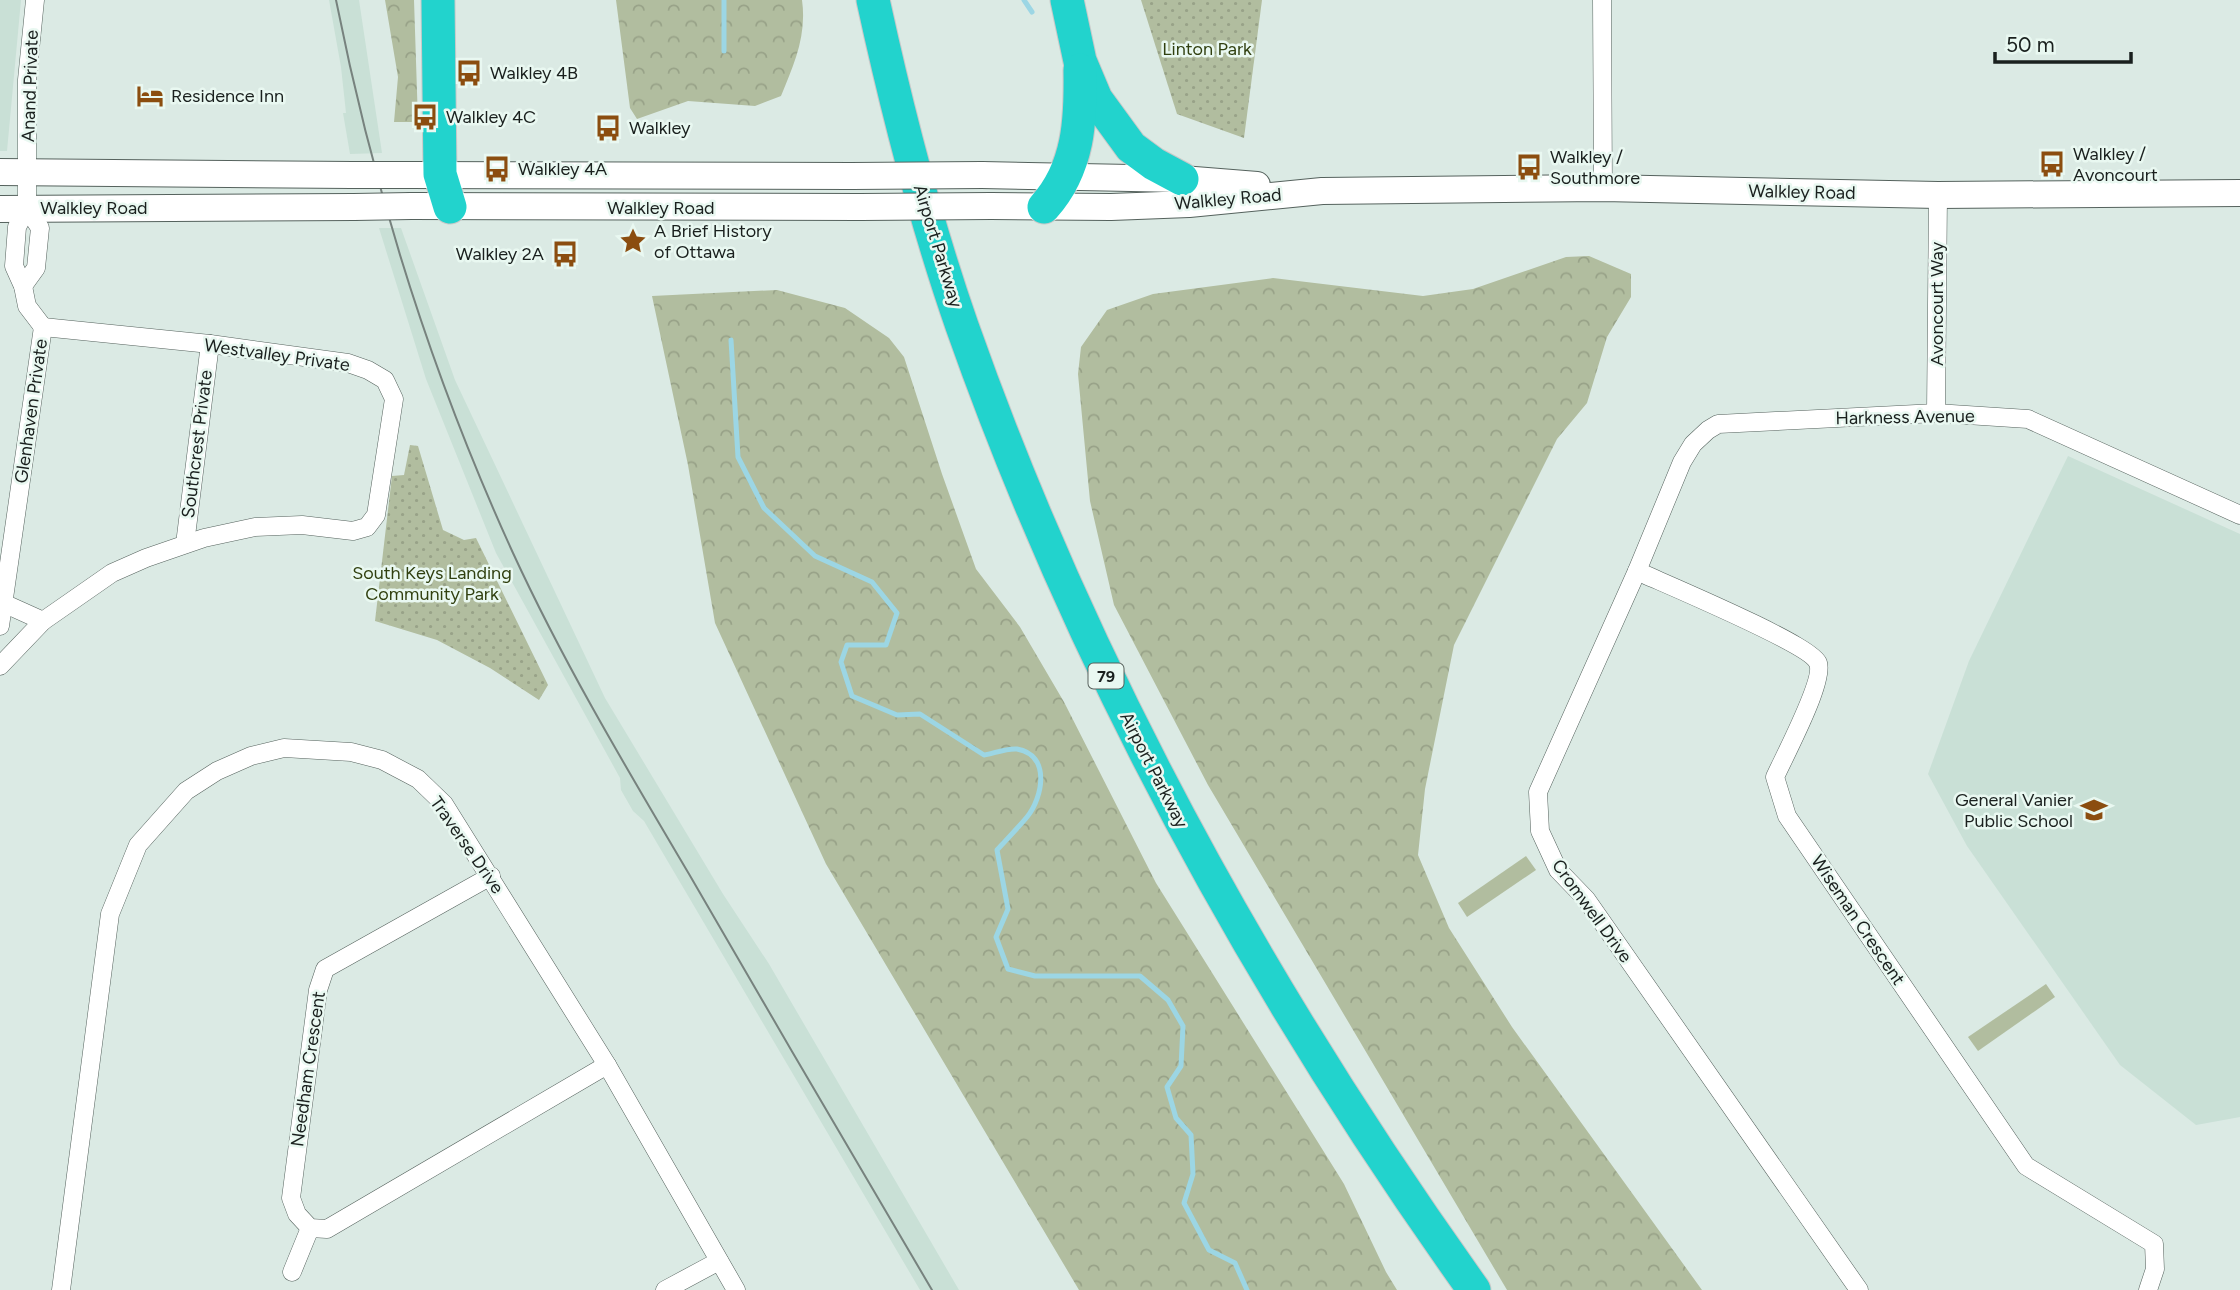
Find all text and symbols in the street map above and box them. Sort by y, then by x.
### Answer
scale bar [1995,21,2132,65]
street label: Anand Private [17,29,43,142]
text: 50 m [2006,32,2055,57]
park label: Linton Park [1162,38,1252,60]
bus stop icon: Walkley 4B [454,58,484,88]
place label: Walkley 4B [490,62,578,84]
hotel icon: Residence Inn [135,81,165,111]
place label: Residence Inn [171,85,284,107]
bus stop icon: Walkley 4C [410,102,440,132]
place label: Walkley 4C [446,106,536,128]
bus stop icon: Walkley [593,113,623,143]
place label: Walkley [629,117,691,139]
place label: Walkley / Avoncourt [2073,143,2158,186]
place label: Walkley / Southmore [1550,146,1640,189]
bus stop icon: Walkley / Avoncourt [2037,149,2067,179]
bus stop icon: Walkley / Southmore [1514,152,1544,182]
bus stop icon: Walkley 4A [482,154,512,184]
place label: Walkley 4A [518,158,607,180]
street label: Walkley Road [1748,180,1856,204]
street label: Airport Parkway [909,182,967,311]
street label: Walkley Road [1174,183,1282,215]
street label: Walkley Road [40,197,148,219]
street label: Walkley Road [607,197,715,219]
place label: A Brief History of Ottawa [654,220,772,263]
place icon: A Brief History of Ottawa [618,226,648,256]
bus stop icon: Walkley 2A [550,239,580,269]
street label: Avoncourt Way [1926,241,1948,366]
place label: Walkley 2A [456,243,544,265]
street label: Westvalley Private [203,334,351,376]
street label: Glenhaven Private [10,337,52,485]
street label: Southcrest Private [177,368,217,519]
street label: Harkness Avenue [1835,405,1975,429]
park label: South Keys Landing Community Park [352,562,512,605]
road number: 79 [1088,664,1124,688]
street label: Airport Parkway [1115,708,1193,832]
place label: General Vanier Public School [1955,789,2073,832]
street label: Traverse Drive [425,792,509,898]
school or university icon: General Vanier Public School [2079,795,2109,825]
street label: Wiseman Crescent [1806,851,1910,989]
street label: Cromwell Drive [1547,855,1637,967]
street label: Needham Crescent [286,990,330,1148]

